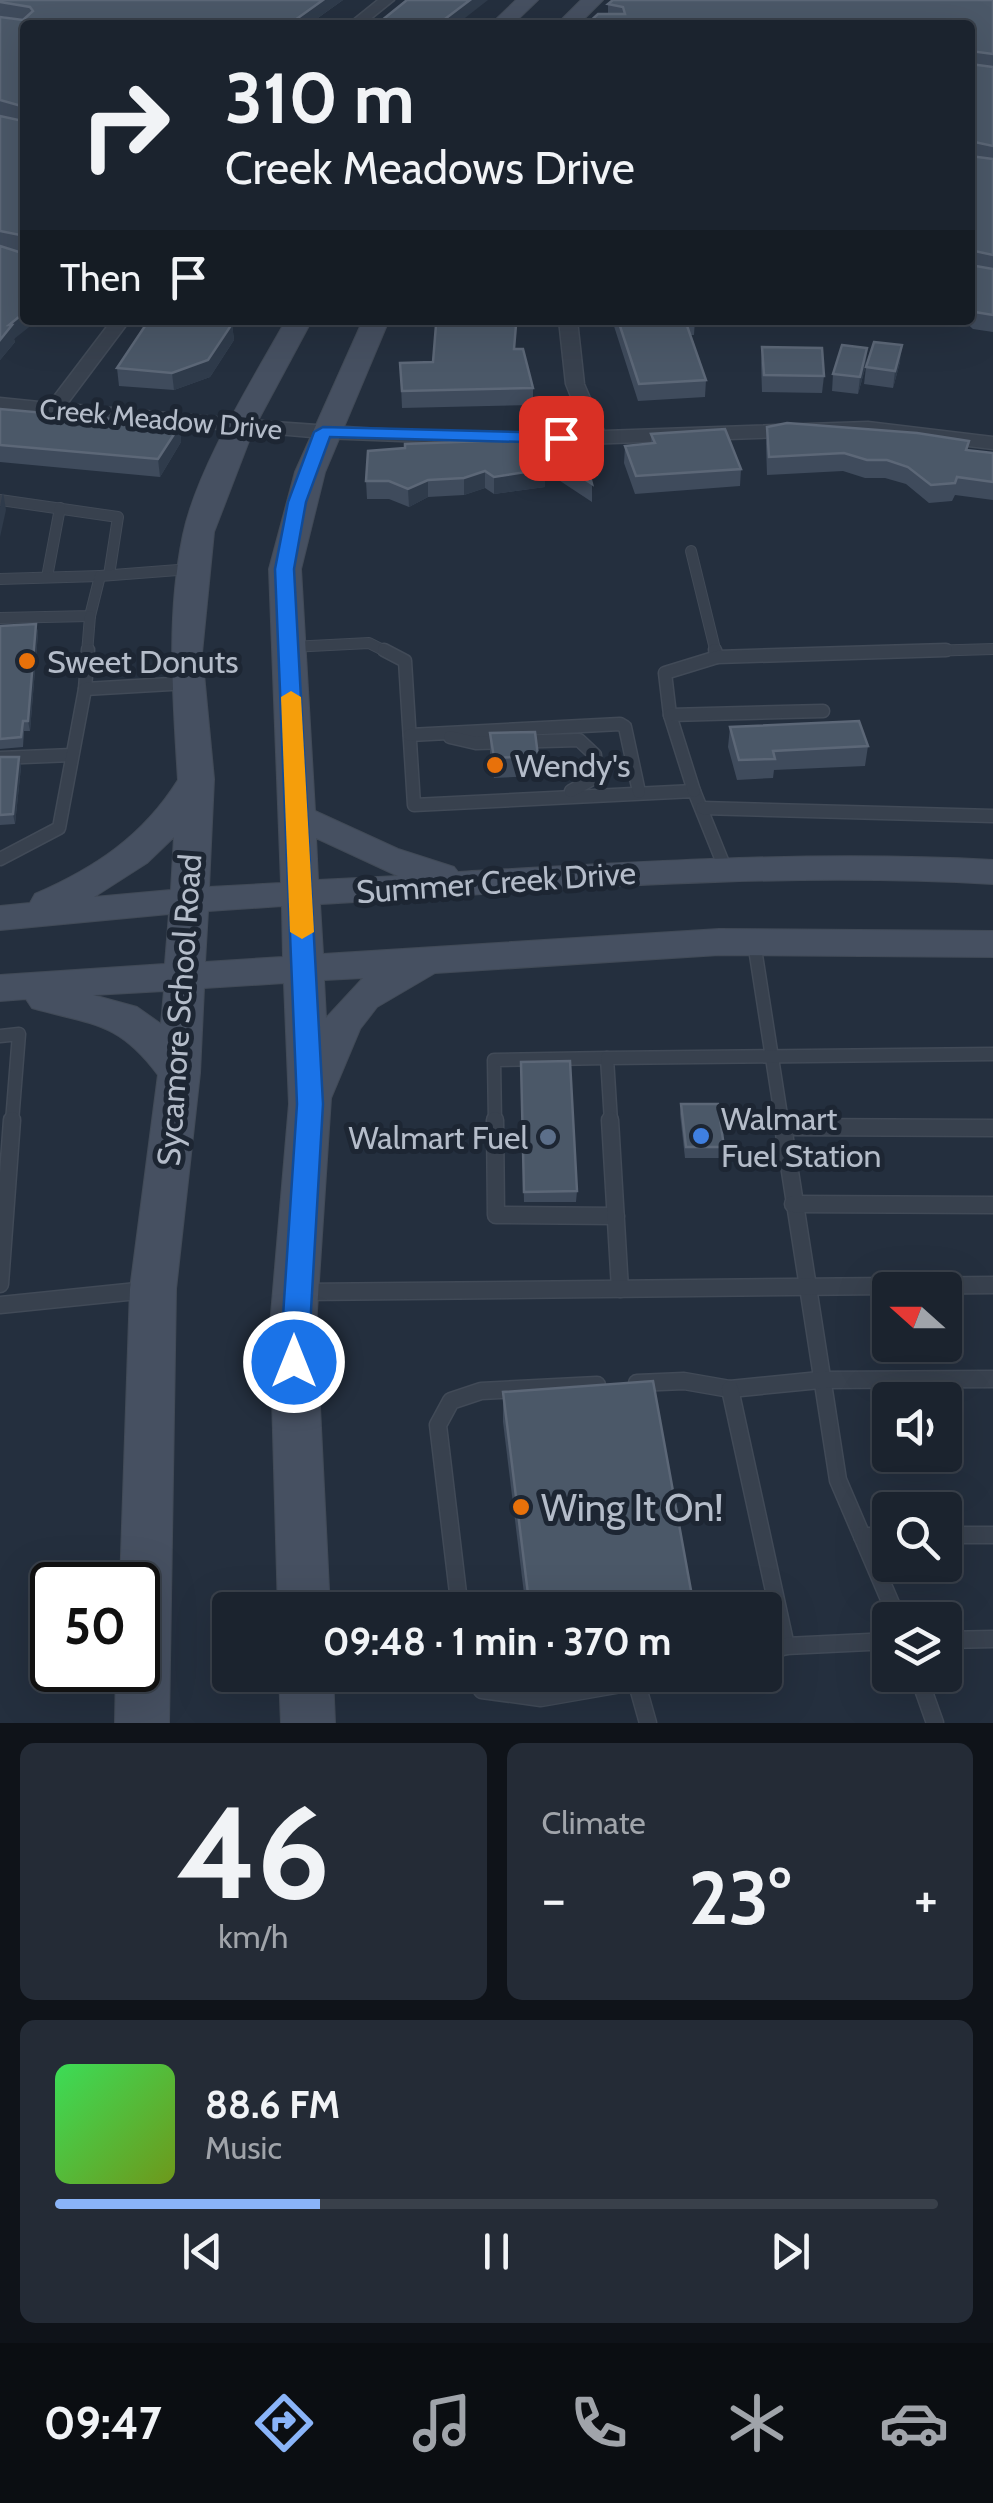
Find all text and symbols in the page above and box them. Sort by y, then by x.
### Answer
text: 310 m [225,55,415,141]
icon: right [60,60,190,190]
text: Creek Meadows Drive [225,141,635,195]
icon: arrive [161,250,216,305]
text: Then [60,254,141,301]
street label: Creek Meadow Drive [38,391,284,447]
pin [519,396,604,481]
icon: arrive [534,411,589,466]
place label: Sweet Donuts [47,642,238,681]
marker: Sweet Donuts [16,650,38,672]
place label: Wendy's [515,746,631,785]
marker: Wendy's [484,754,506,776]
street label: Sycamore School Road [149,853,209,1167]
street label: Summer Creek Drive [355,853,637,911]
place label: Walmart Fuel Station [721,1099,881,1175]
place label: Walmart Fuel [348,1118,528,1157]
marker: Walmart Fuel Station [690,1125,712,1147]
marker: Walmart Fuel [537,1126,559,1148]
north arrow [872,1272,962,1362]
map controls [872,1272,962,1692]
position arrow [242,1310,346,1414]
button: sound [872,1382,962,1472]
place label: Wing It On! [541,1484,723,1531]
button: search [872,1492,962,1582]
marker: Wing It On! [510,1496,532,1518]
speed limit sign: 50 [30,1562,160,1692]
button: layers [872,1602,962,1692]
text: 09:48 · 1 min · 370 m [323,1618,671,1665]
text: 46 [176,1773,330,1931]
text: Climate [542,1803,646,1842]
text: 23° [689,1852,791,1943]
text: − [542,1865,566,1932]
text: + [914,1865,938,1932]
text: km/h [218,1917,288,1956]
text: 88.6 FM [205,2081,340,2128]
text: Music [205,2128,282,2167]
icon: previous [175,2224,230,2279]
icon: pause [469,2224,524,2279]
icon: next [763,2224,818,2279]
icon: directions [249,2388,319,2458]
icon: music [407,2388,477,2458]
icon: phone [564,2388,634,2458]
icon: climate [722,2388,792,2458]
icon: car [879,2388,949,2458]
text: 09:47 [44,2396,162,2450]

